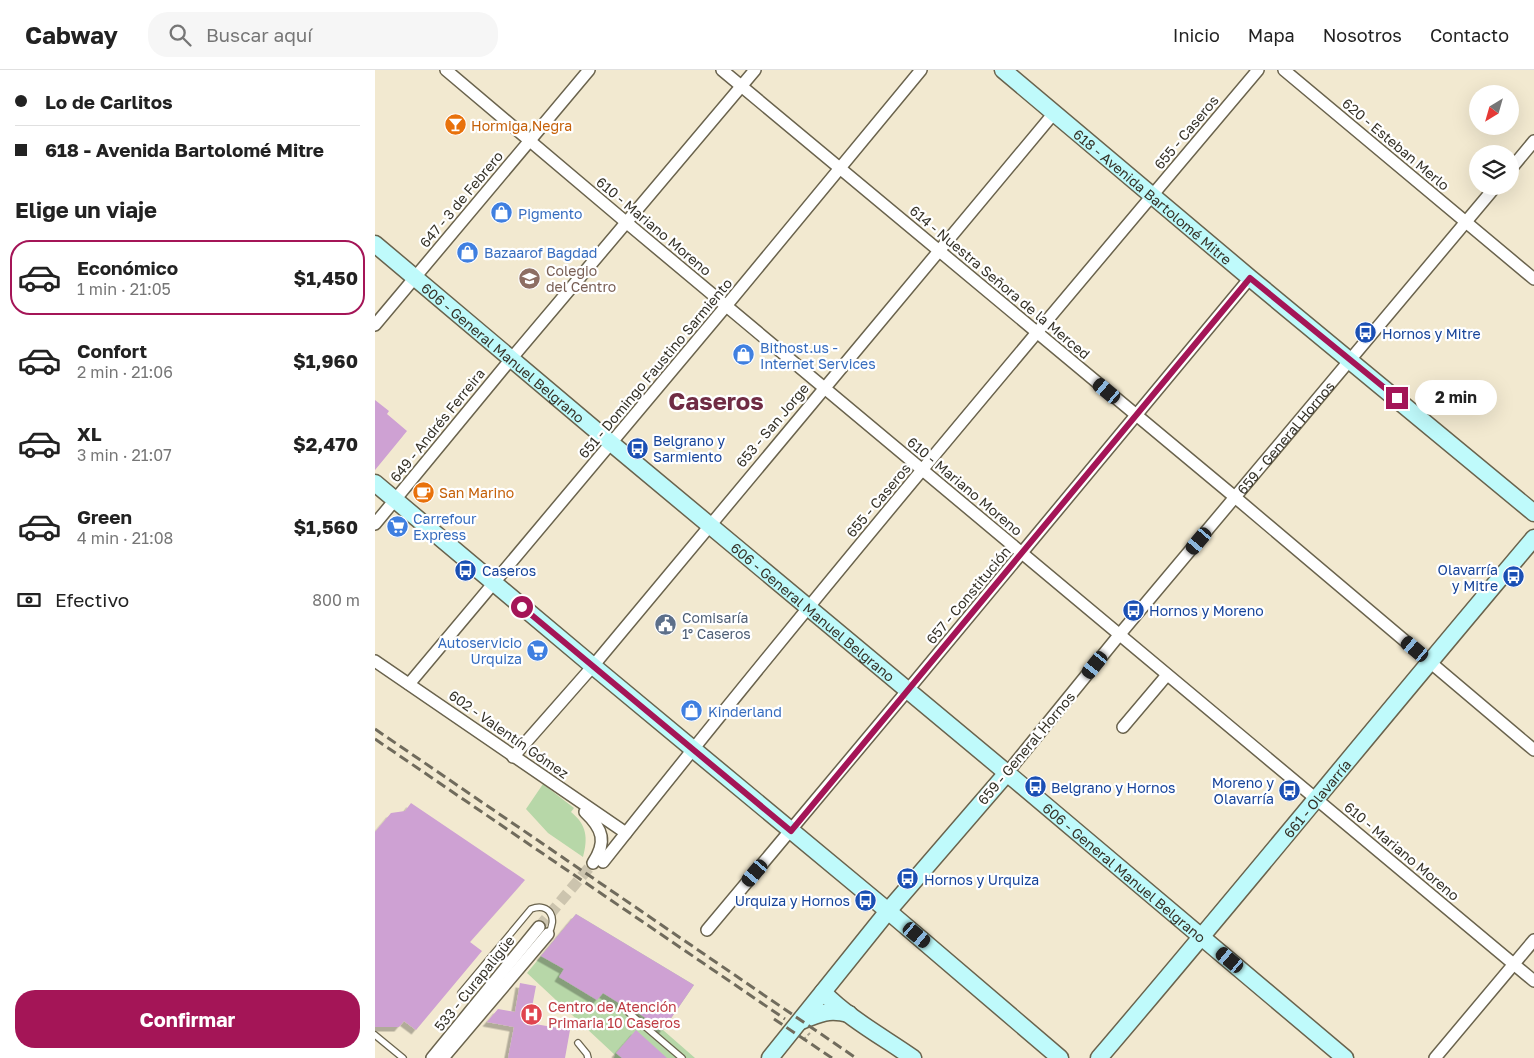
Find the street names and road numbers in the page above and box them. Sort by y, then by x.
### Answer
street label: 655 - Caseros [1150,92,1222,172]
street label: 620 - Esteban Merlo [1339,94,1453,194]
street label: 618 - Avenida Bartolomé Mitre [1070,125,1235,268]
street label: 647 - 3 de Febrero [416,147,506,251]
street label: 610 - Mariano Moreno [593,173,715,279]
street label: 614 - Nuestra Señora de la Merced [906,202,1094,362]
street label: 651 - Domingo Faustino Sarmiento [575,274,735,462]
street label: 606 - General Manuel Belgrano [418,279,588,426]
street label: 649 - Andrés Ferreira [386,365,488,485]
street label: 659 - General Hornos [1233,377,1337,497]
street label: 653 - San Jorge [732,380,812,470]
street label: 610 - Mariano Moreno [904,433,1026,539]
street label: 655 - Caseros [842,460,914,540]
street label: 606 - General Manuel Belgrano [728,538,899,685]
street label: 657 - Constitución [922,543,1014,647]
street label: 602 - Valentín Gómez [446,686,572,782]
street label: 659 - General Hornos [974,688,1078,808]
street label: 661 - Olavarría [1279,756,1354,841]
street label: 610 - Mariano Moreno [1341,798,1463,904]
street label: 606 - General Manuel Belgrano [1040,799,1210,946]
street label: 533 - Curapaligüe [430,932,518,1034]

